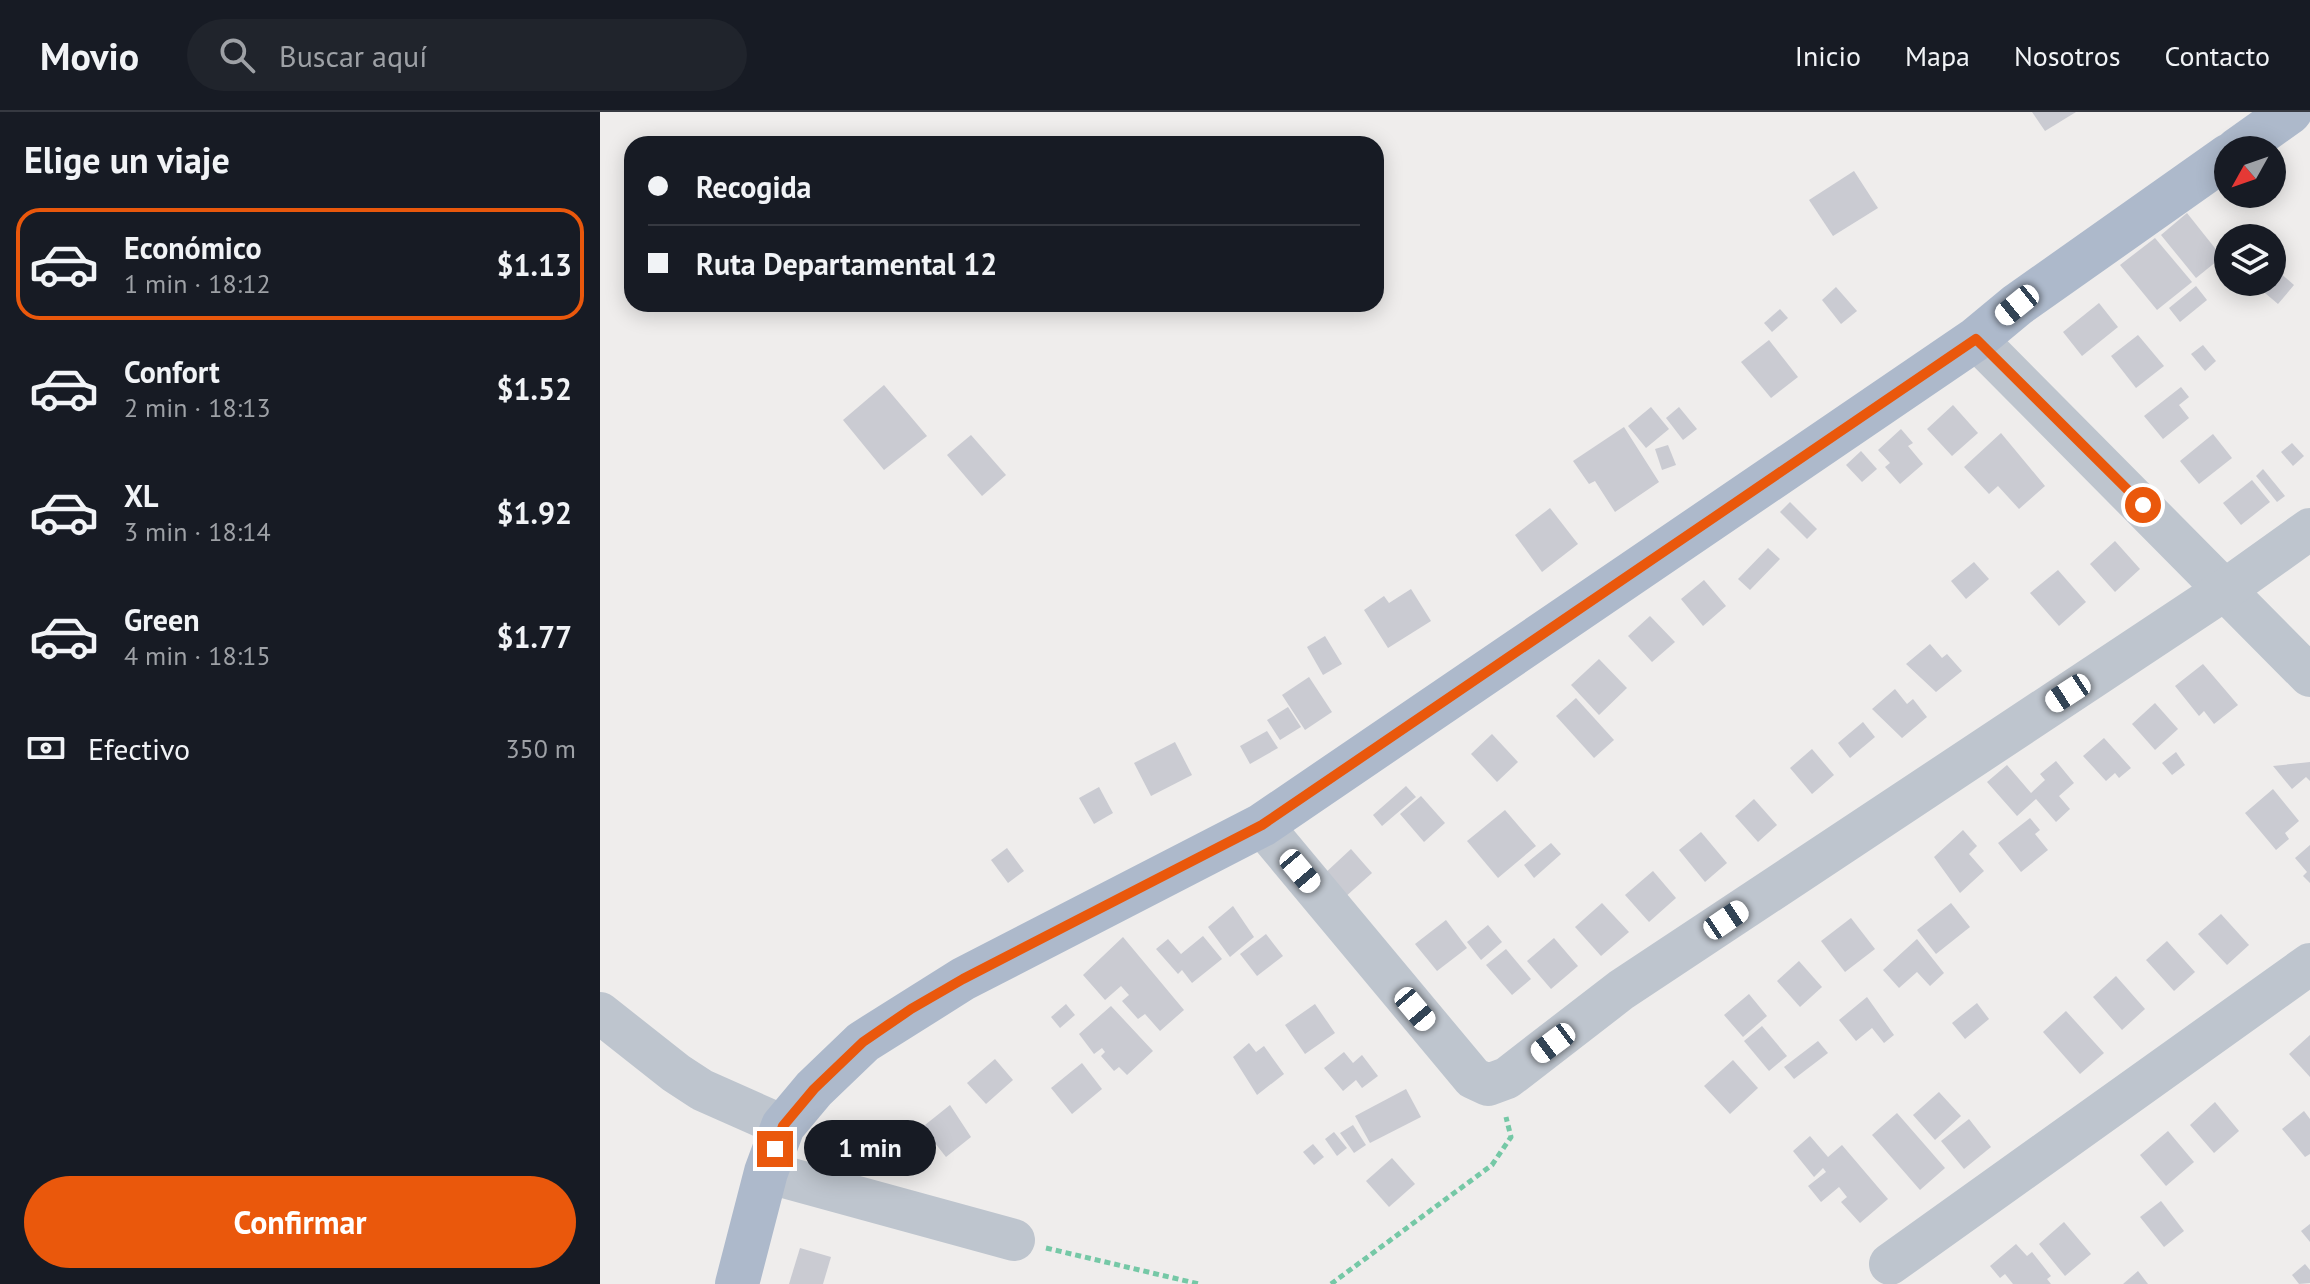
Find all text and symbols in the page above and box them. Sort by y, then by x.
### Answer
search box [187,19,747,91]
text: Movio [40,31,139,80]
icon: search [215,33,259,77]
text: Buscar aquí [279,36,427,75]
text: Inicio [1795,37,1861,74]
text: Mapa [1905,37,1970,74]
text: Nosotros [2014,37,2120,74]
text: Contacto [2164,37,2270,74]
text: Elige un viaje [24,136,230,183]
north arrow [2214,136,2286,208]
map controls [2214,136,2286,296]
text: Recogida [696,167,812,206]
button: layers [2214,224,2286,296]
icon: car [28,228,100,300]
text: Económico [124,228,262,267]
text: Ruta Departamental 12 [696,244,997,283]
text: $1.13 [497,245,572,284]
text: 1 min · 18:12 [124,267,271,300]
car [1991,281,2043,329]
icon: car [28,352,100,424]
text: Confort [124,352,220,391]
text: $1.52 [497,369,572,408]
text: 2 min · 18:13 [124,391,271,424]
icon: car [28,476,100,548]
text: XL [124,476,158,515]
route start [2125,487,2161,523]
text: $1.92 [497,493,572,532]
text: 3 min · 18:14 [124,515,271,548]
icon: car [28,600,100,672]
text: Green [124,600,199,639]
text: $1.77 [497,617,572,656]
text: 4 min · 18:15 [124,639,271,672]
car [2041,670,2095,716]
icon: cash [24,726,68,770]
text: Efectivo [88,729,190,768]
text: 350 m [505,732,576,765]
car [1275,845,1325,897]
car [1699,897,1753,943]
car [1390,983,1440,1035]
car [1527,1019,1579,1067]
callout: 1 min [803,1121,935,1177]
route end [757,1131,793,1167]
text: 1 min [838,1131,902,1164]
button: Confirmar [24,1176,576,1268]

